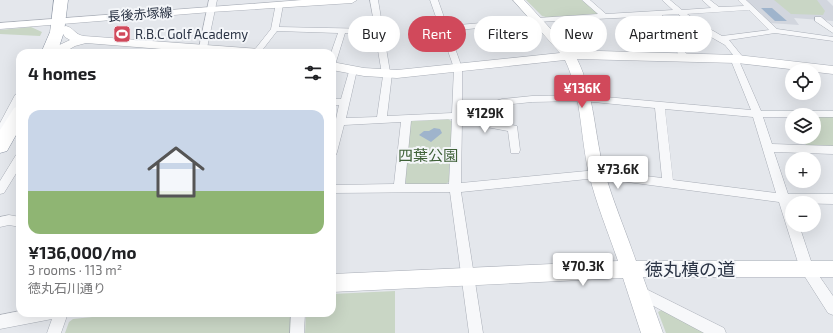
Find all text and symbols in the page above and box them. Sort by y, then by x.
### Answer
street label: 長後赤塚線 [107,4,173,24]
chip: Buy [348,16,400,52]
chip: Rent [408,16,466,52]
chip: Filters [474,16,542,52]
chip: New [550,16,607,52]
chip: Apartment [615,16,712,52]
sports icon: R.B.C Golf Academy [112,24,132,44]
place label: R.B.C Golf Academy [135,26,248,42]
icon: filters [302,62,324,84]
text: 4 homes [28,63,96,83]
map controls [785,64,821,232]
button: locate [785,64,821,100]
pin: ¥136K [554,75,610,109]
text: ¥136K [563,80,601,96]
pin: ¥129K [457,100,513,134]
text: ¥129K [466,105,504,121]
button: layers [785,108,821,144]
icon: home [140,136,212,208]
park label: 四葉公園 [398,146,458,164]
button: + [785,152,821,188]
pin: ¥73.6K [585,156,651,190]
text: ¥73.6K [597,161,639,177]
button: − [785,196,821,232]
text: ¥136,000/mo [28,242,136,262]
pin: ¥70.3K [550,253,616,287]
text: ¥70.3K [562,258,604,274]
street label: 徳丸槙の道 [645,258,735,280]
text: 3 rooms · 113 m² [28,262,122,278]
text: 徳丸石川通り [28,280,106,296]

